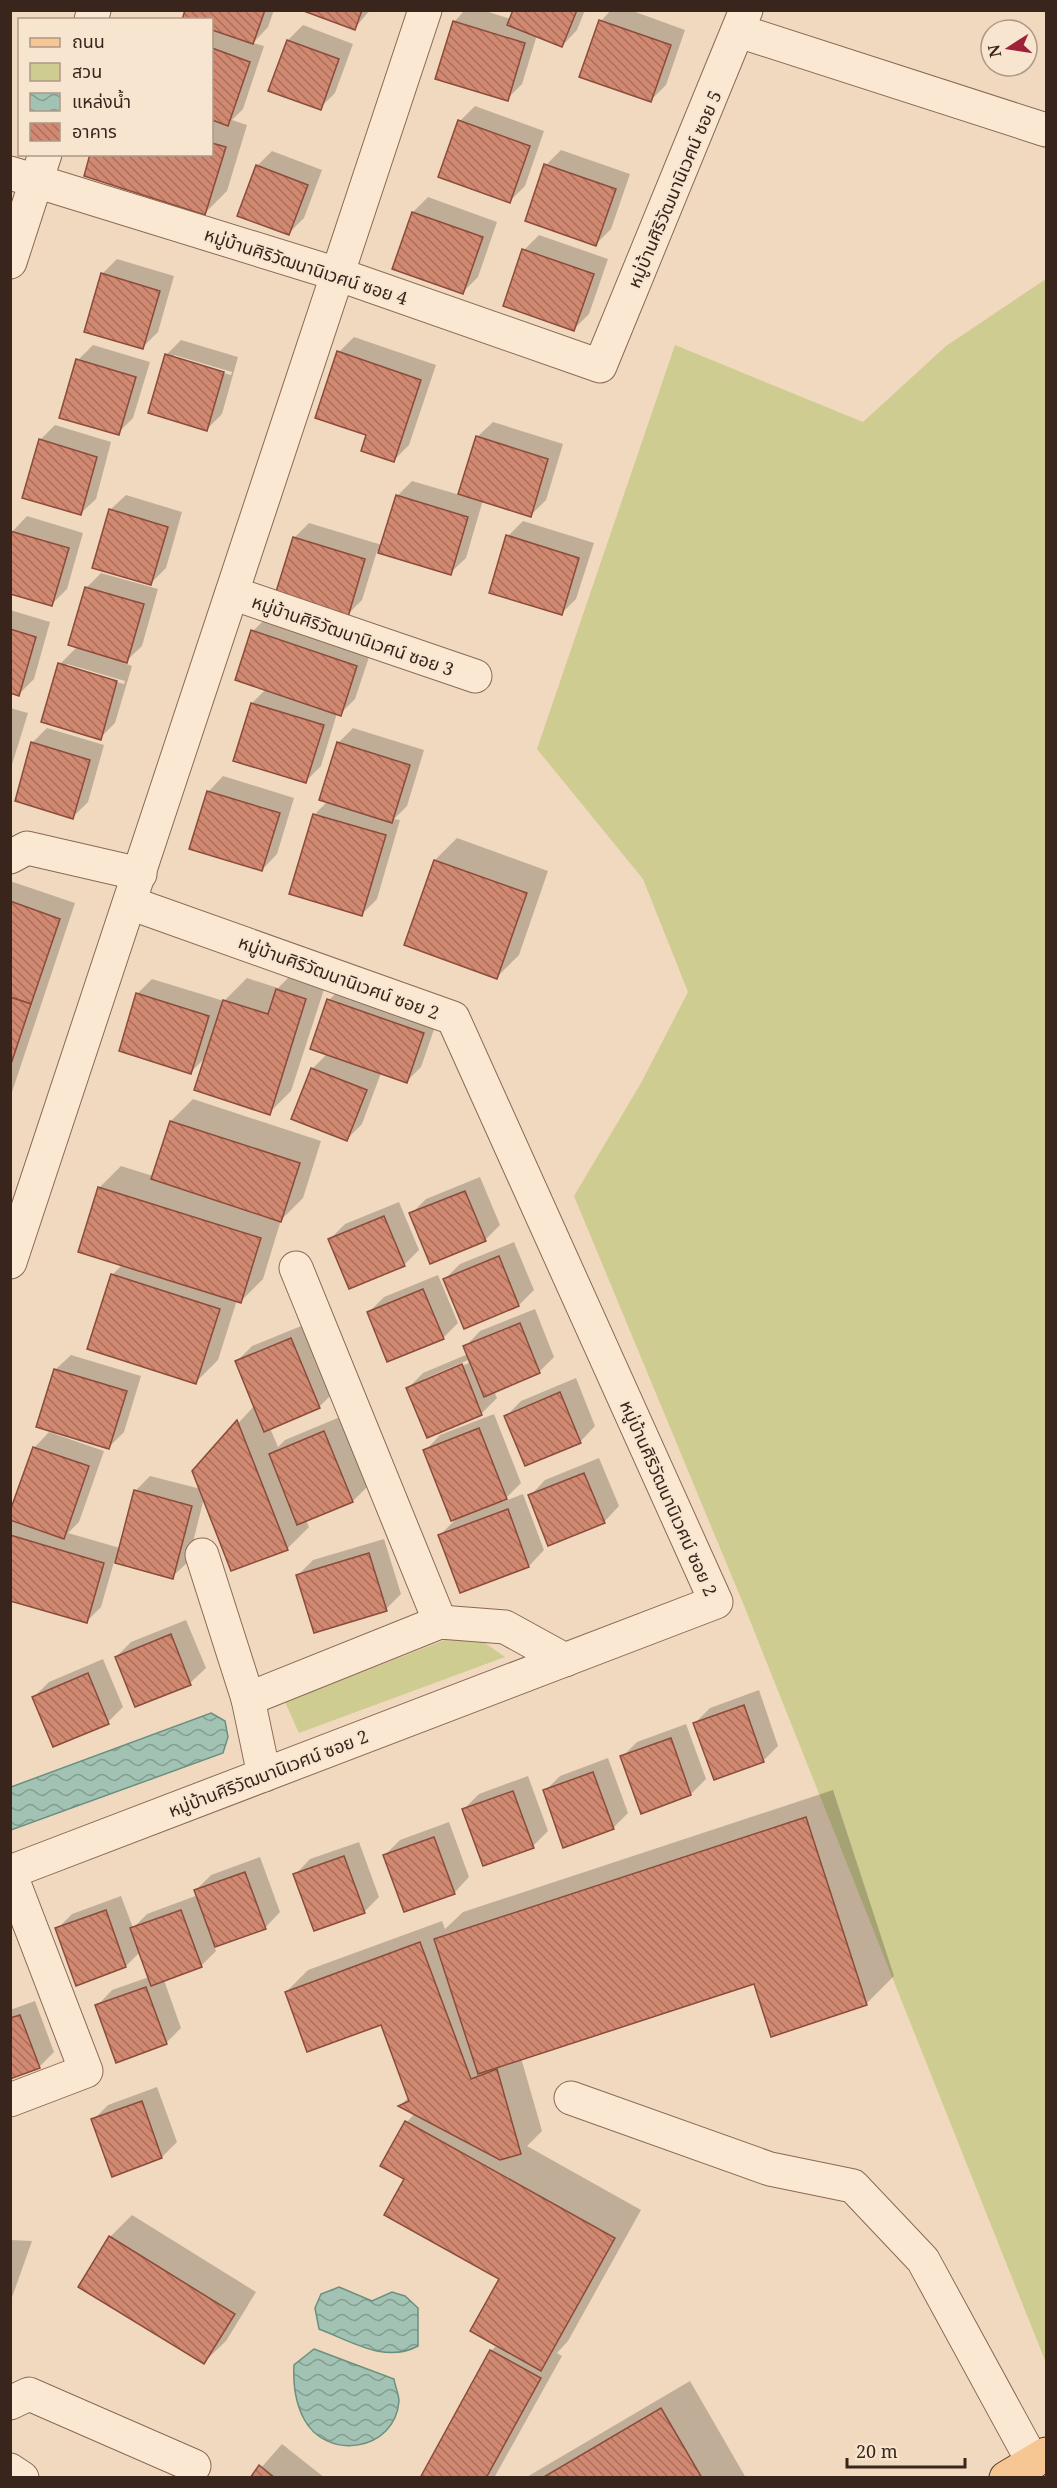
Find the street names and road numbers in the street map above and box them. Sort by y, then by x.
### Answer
street label: หมู่บ้านศิริวัฒนานิเวศน์ ซอย 5 [621,87,727,292]
street label: หมู่บ้านศิริวัฒนานิเวศน์ ซอย 4 [201,222,411,311]
street label: หมู่บ้านศิริวัฒนานิเวศน์ ซอย 3 [248,589,457,682]
street label: หมู่บ้านศิริวัฒนานิเวศน์ ซอย 2 [235,929,443,1026]
street label: หมู่บ้านศิริวัฒนานิเวศน์ ซอย 2 [614,1396,723,1600]
street label: หมู่บ้านศิริวัฒนานิเวศน์ ซอย 2 [165,1724,372,1823]

